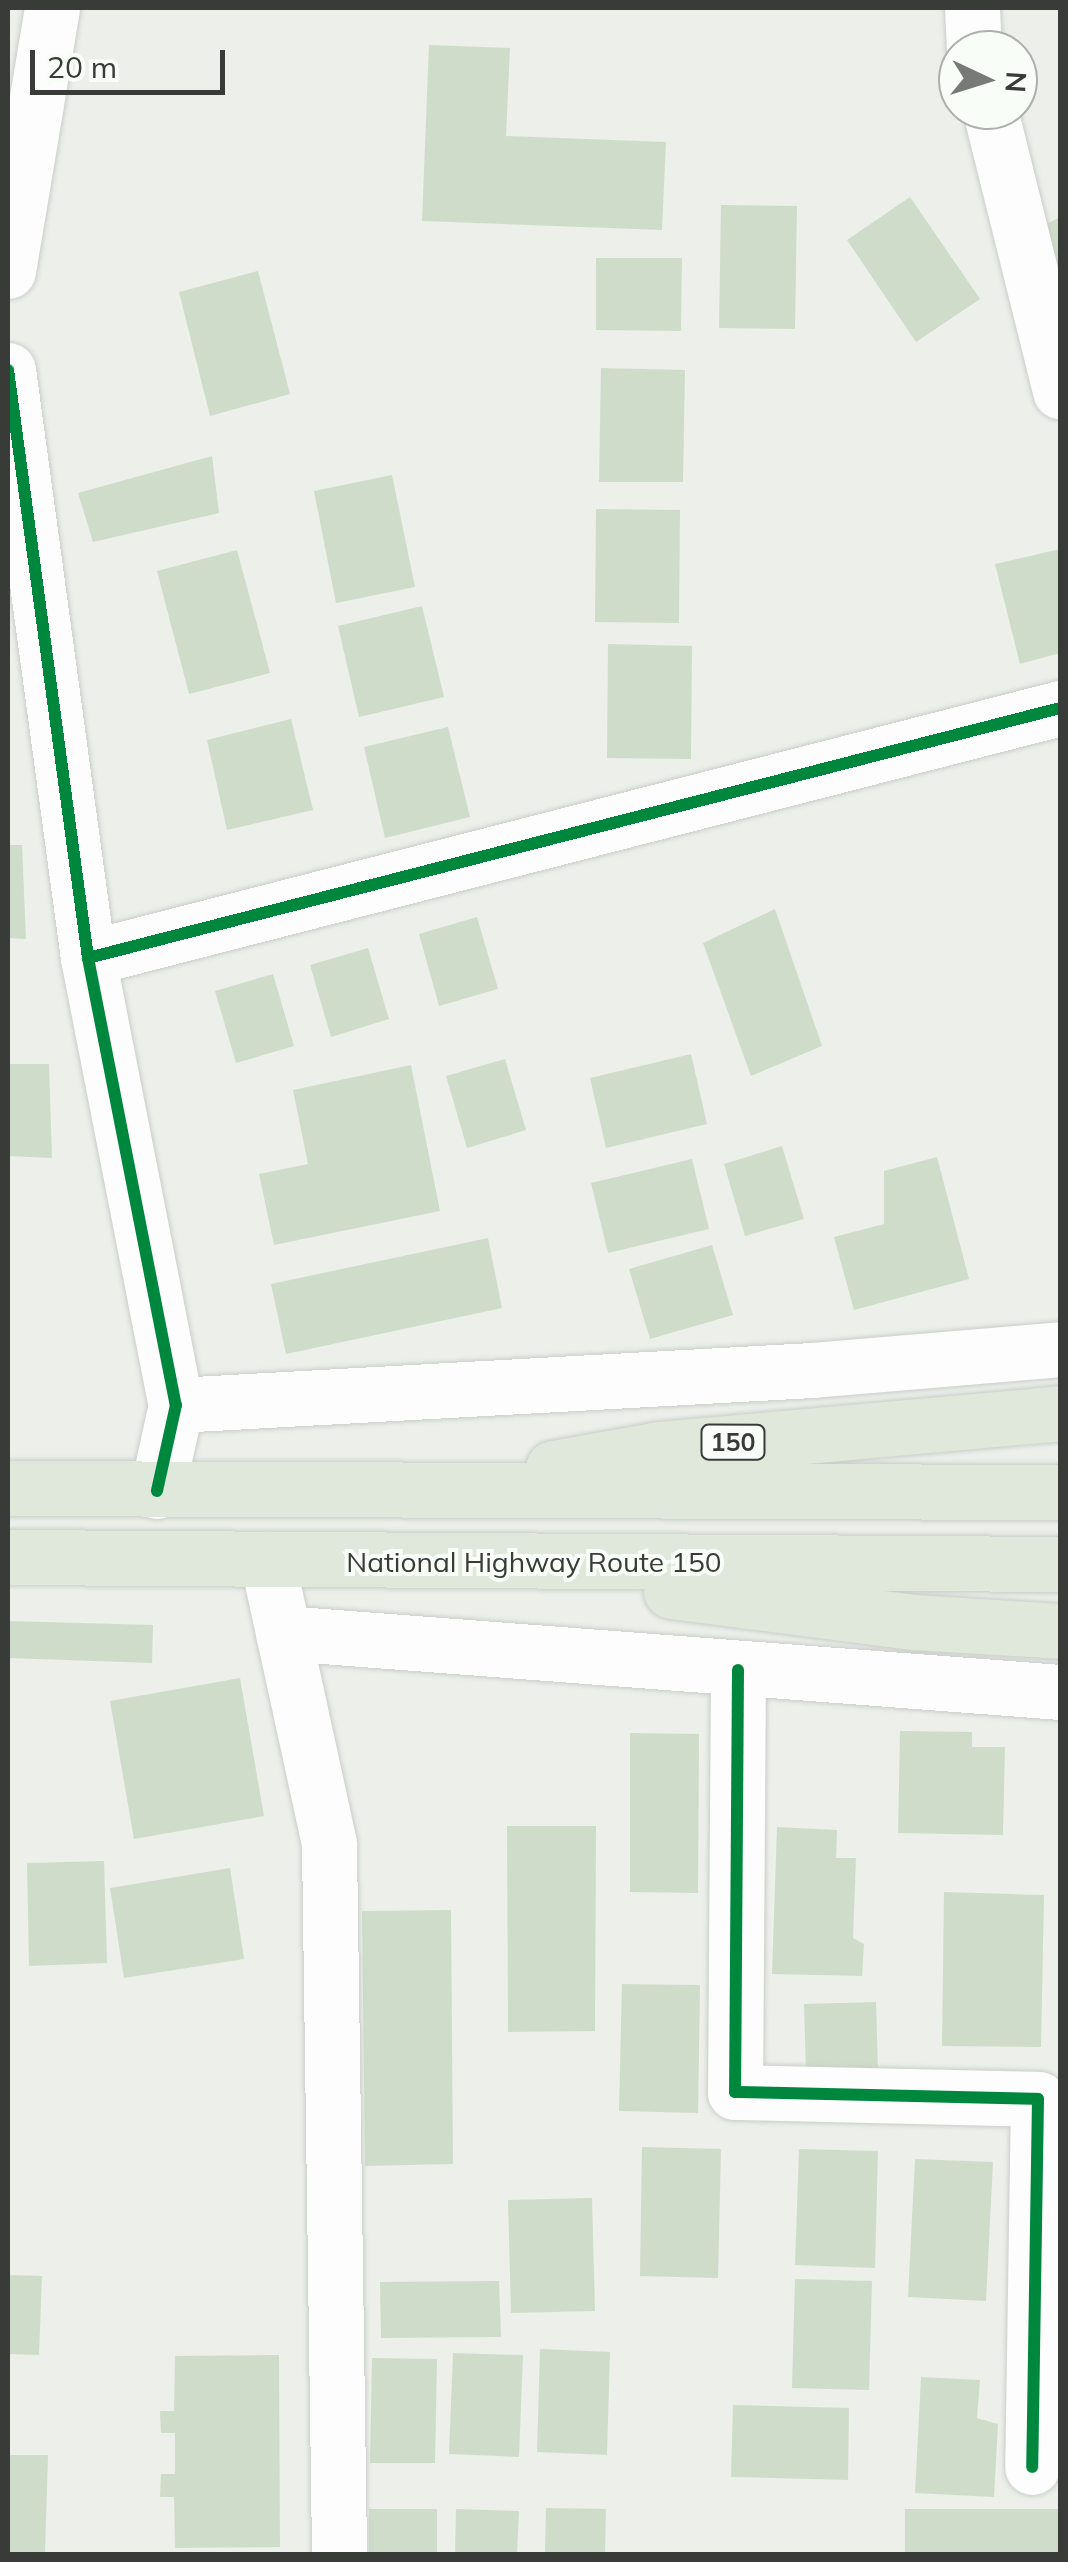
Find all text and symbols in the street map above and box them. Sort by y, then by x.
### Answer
scale bar [35,30,230,92]
north arrow [938,30,1038,130]
text: 20 m [47,48,117,86]
text: N [998,70,1035,94]
road number: 150 [700,1422,766,1462]
street label: National Highway Route 150 [346,1545,722,1579]

